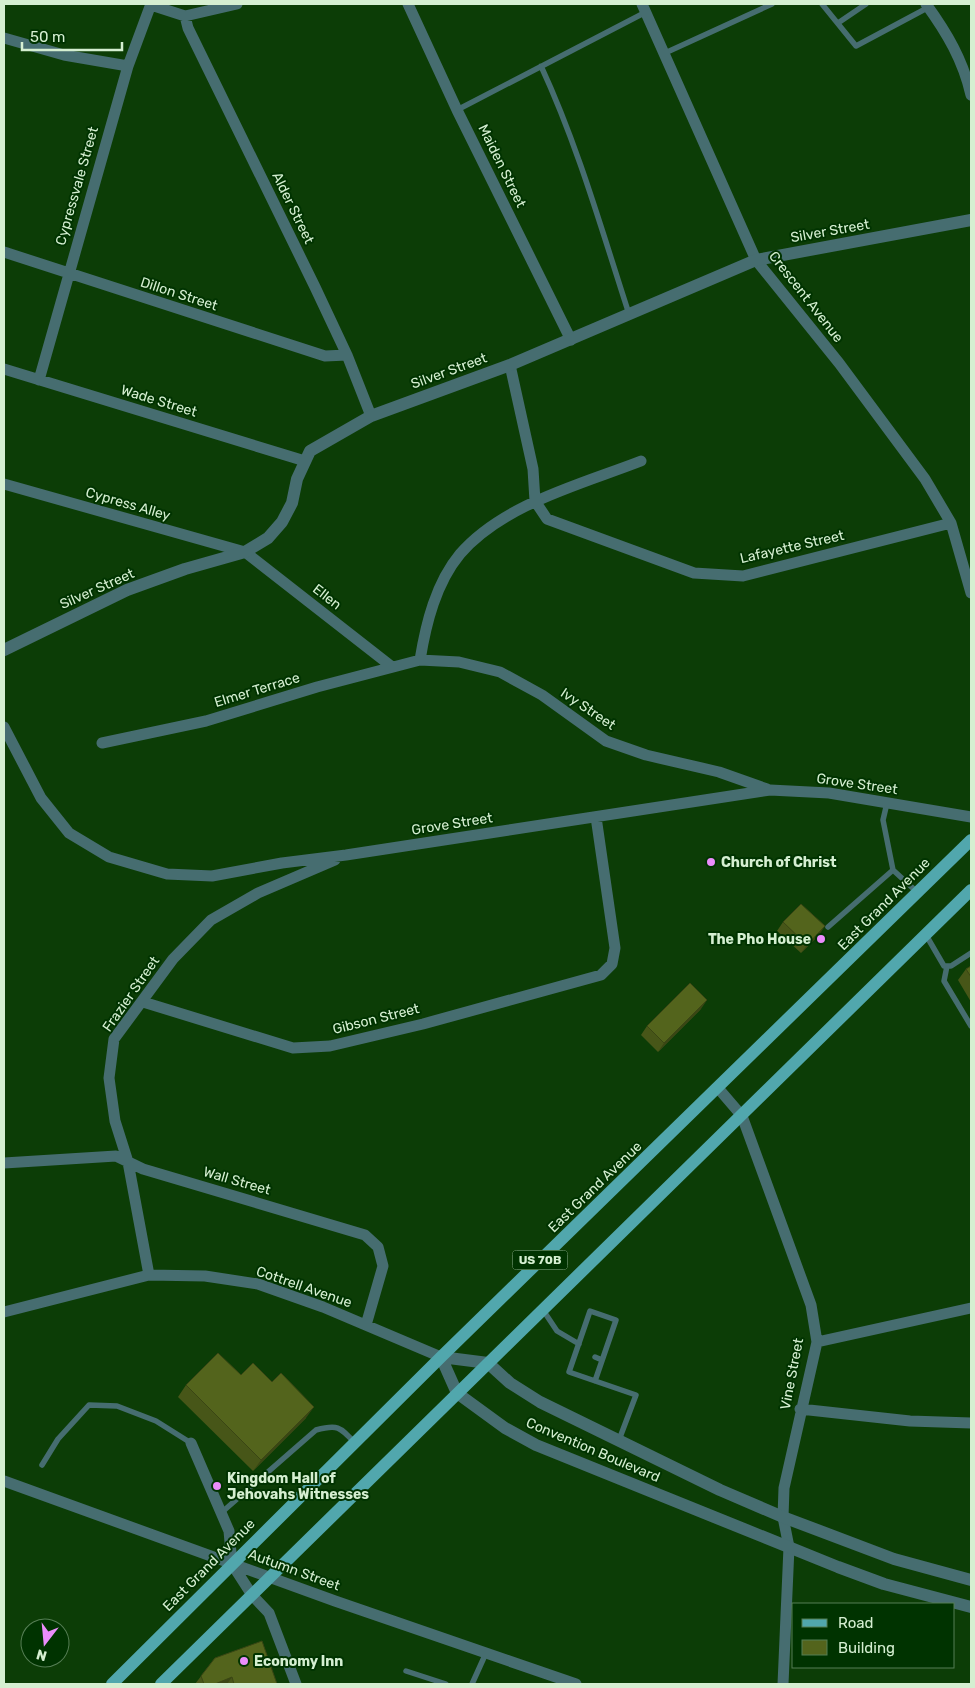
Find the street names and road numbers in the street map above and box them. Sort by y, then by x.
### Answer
street label: Maiden Street [474,121,530,211]
street label: Cypressvale Street [52,124,102,247]
street label: Alder Street [268,169,318,247]
street label: Silver Street [789,216,871,246]
street label: Crescent Avenue [765,248,847,346]
street label: Dillon Street [138,274,220,315]
street label: Silver Street [409,349,490,393]
street label: Wade Street [119,381,200,421]
street label: Cypress Alley [84,484,173,524]
street label: Lafayette Street [738,527,846,567]
street label: Silver Street [57,565,137,613]
street label: Ellen [309,581,345,613]
street label: Elmer Terrace [212,669,302,711]
street label: Ivy Street [557,684,619,734]
street label: Grove Street [815,770,899,798]
street label: Grove Street [410,809,494,839]
street label: East Grand Avenue [834,854,934,954]
street label: Frazier Street [99,953,164,1035]
street label: Gibson Street [331,1000,422,1038]
street label: East Grand Avenue [545,1138,645,1236]
street label: Wall Street [201,1163,273,1199]
road number: US 70B [512,1250,568,1270]
street label: Cottrell Avenue [254,1263,354,1311]
street label: Vine Street [777,1336,807,1411]
street label: Convention Boulevard [524,1414,662,1486]
street label: East Grand Avenue [159,1515,259,1615]
street label: Autumn Street [246,1546,343,1595]

